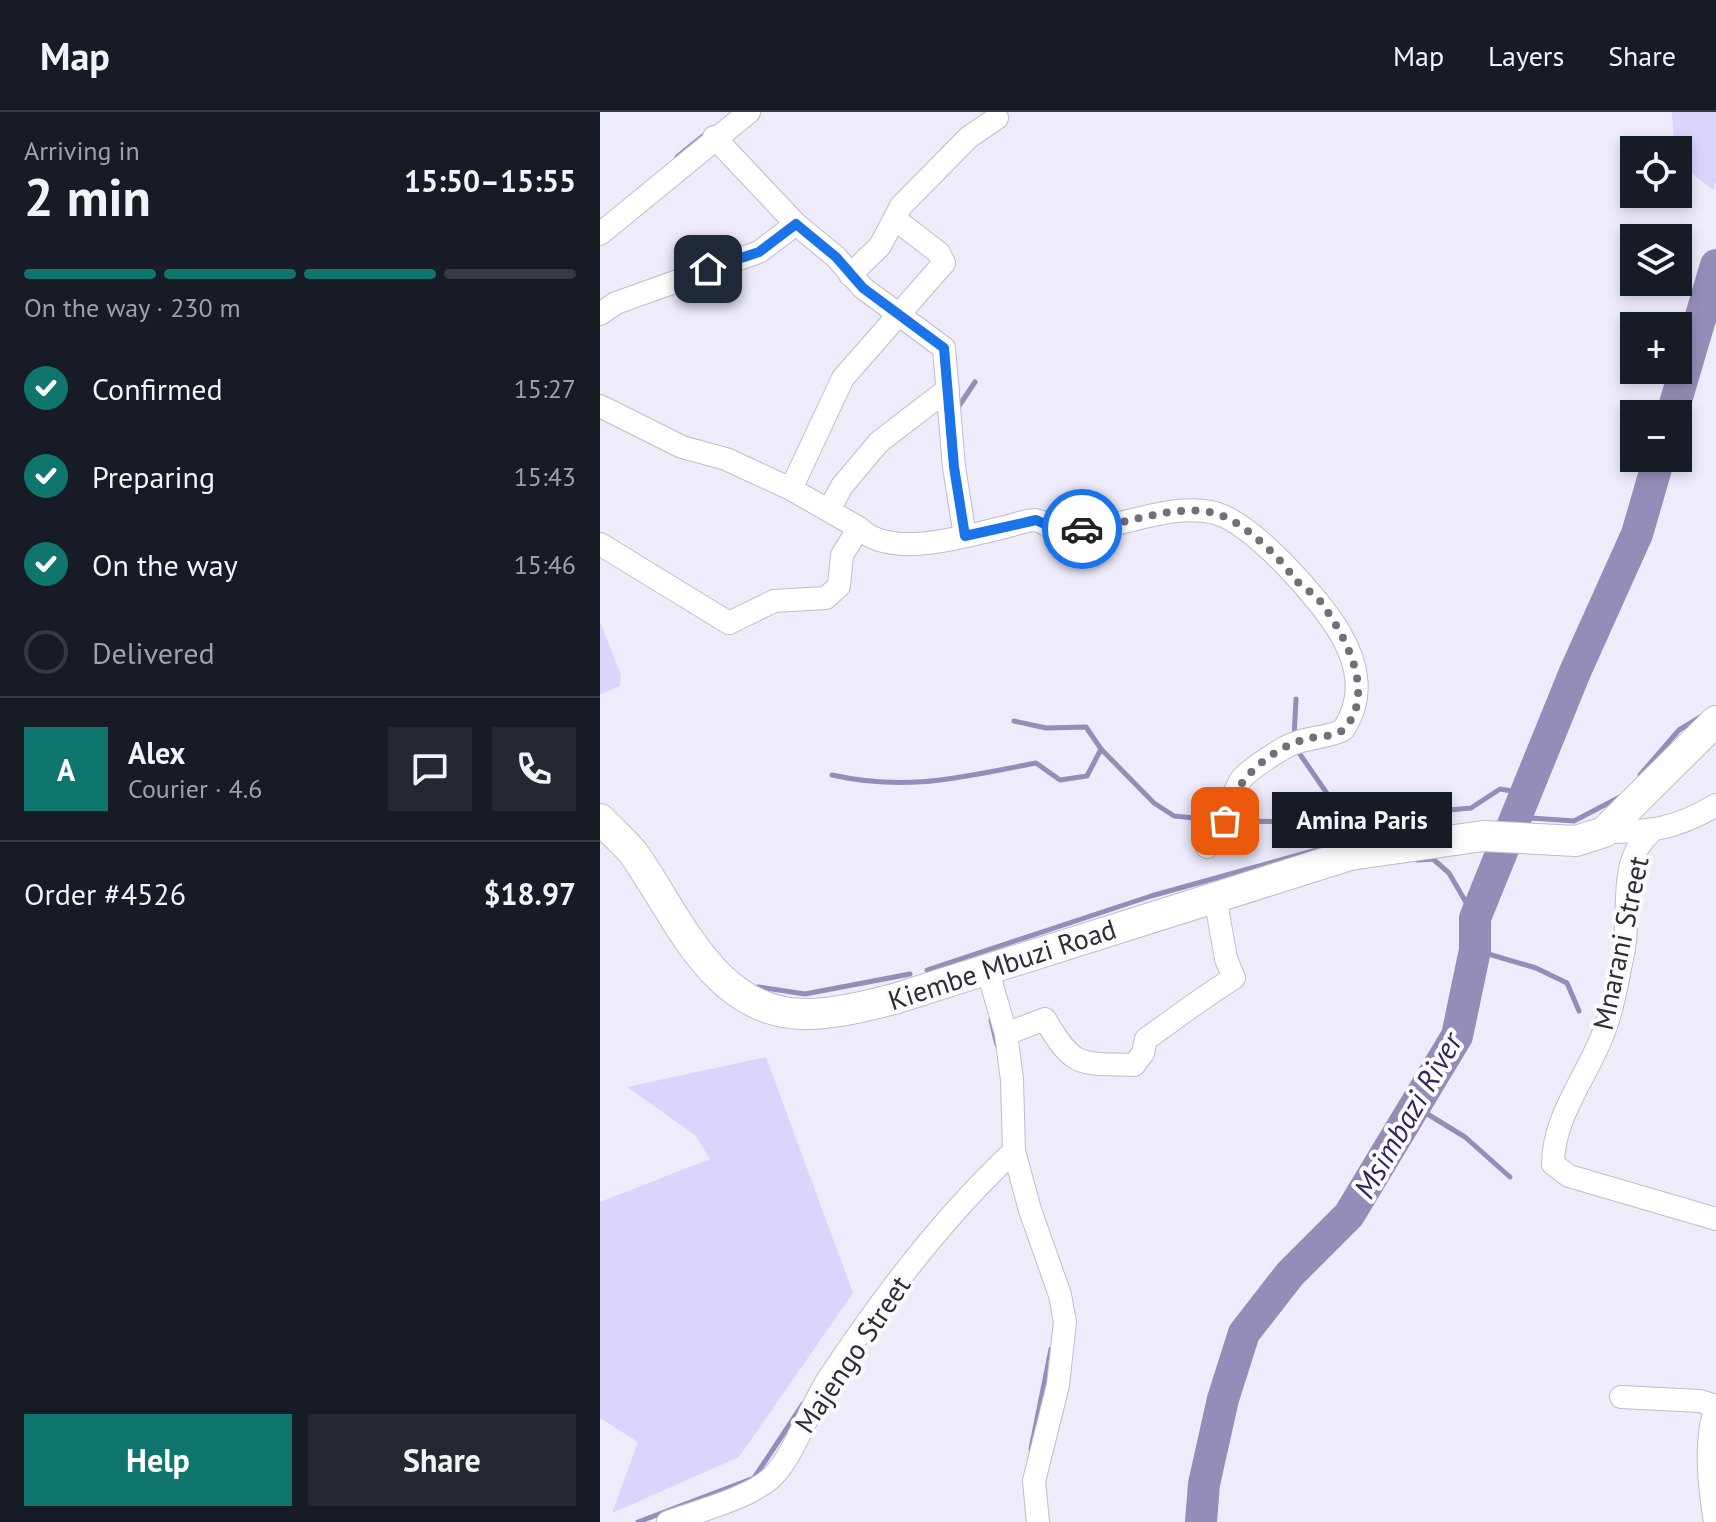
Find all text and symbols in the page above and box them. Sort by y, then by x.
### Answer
text: Map [40,31,110,80]
text: Map [1393,37,1444,74]
text: Layers [1488,37,1564,74]
text: Share [1608,37,1676,74]
text: Arriving in [24,134,140,167]
map controls [1620,136,1692,472]
button: locate [1620,136,1692,208]
text: 15:50–15:55 [404,161,576,200]
text: 2 min [24,163,151,230]
button: layers [1620,224,1692,296]
pin [674,235,742,303]
icon: home [686,247,730,291]
text: On the way · 230 m [24,291,241,324]
button: + [1620,312,1692,384]
icon: check [24,366,68,410]
text: Confirmed [92,369,223,408]
text: 15:27 [514,372,576,405]
button: − [1620,400,1692,472]
icon: check [24,454,68,498]
text: Preparing [92,457,215,496]
text: 15:43 [514,460,576,493]
courier [1042,489,1122,569]
icon: car [1060,507,1104,551]
icon: check [24,542,68,586]
text: On the way [92,545,238,584]
text: 15:46 [514,548,576,581]
text: Delivered [92,633,215,672]
button: chat [388,727,472,811]
button: phone [492,727,576,811]
text: Alex [128,733,185,772]
text: A [57,750,75,789]
text: Courier · 4.6 [128,772,262,805]
pin [1191,787,1259,855]
callout: Amina Paris [1273,793,1453,849]
icon: bag [1203,799,1247,843]
text: Amina Paris [1296,803,1428,836]
street label: Mnarani Street [1584,852,1657,1033]
text: Order #4526 [24,874,186,913]
text: $18.97 [484,874,576,913]
street label: Kiembe Mbuzi Road [883,910,1121,1018]
water label: Msimbazi River [1344,1023,1471,1205]
street label: Majengo Street [786,1268,919,1440]
button: Help [24,1414,292,1506]
button: Share [308,1414,576,1506]

